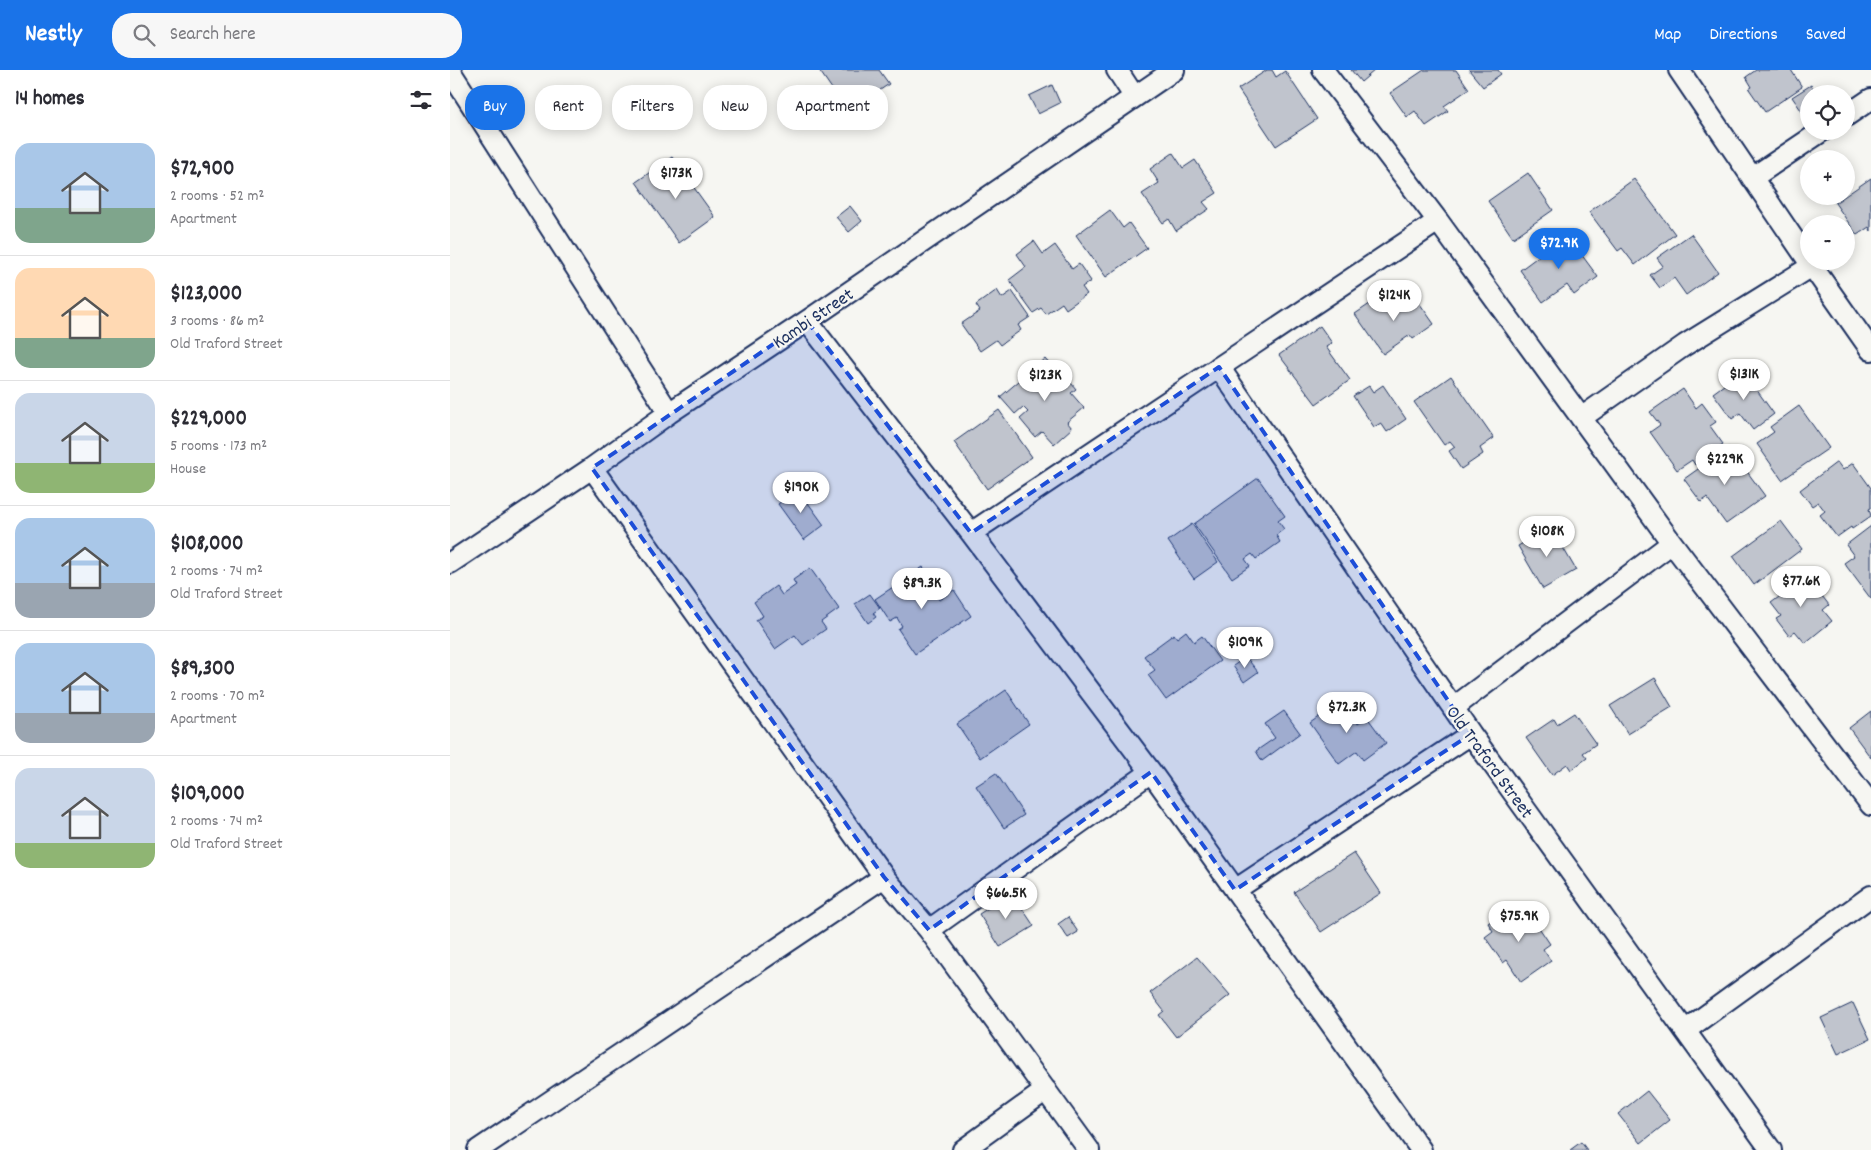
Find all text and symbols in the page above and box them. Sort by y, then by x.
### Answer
search box [112,13,462,58]
text: Nestly [25,18,82,52]
icon: search [130,21,158,49]
text: Search here [170,22,256,49]
text: Map [1654,23,1681,48]
text: Directions [1709,23,1778,48]
text: Saved [1806,23,1846,48]
text: 14 homes [15,85,85,115]
chip: Buy [465,85,525,130]
chip: Rent [535,85,602,130]
chip: Filters [612,85,693,130]
chip: New [703,85,767,130]
chip: Apartment [777,85,888,130]
map controls [1800,85,1855,270]
button: locate [1800,85,1855,140]
icon: filters [407,86,435,114]
button: + [1800,150,1855,205]
text: $72,900 [170,155,234,185]
pin: $173K [641,158,711,200]
text: $173K [660,162,692,185]
icon: home [55,163,115,223]
text: 2 rooms · 52 m² [170,185,264,208]
text: Apartment [170,208,237,231]
button: − [1800,215,1855,270]
pin: $72.9K [1518,228,1600,270]
text: $72.9K [1540,232,1578,255]
text: $123,000 [170,280,242,310]
pin: $124K [1359,280,1429,322]
street label: Kambi Street [768,283,860,357]
text: $124K [1378,284,1410,307]
icon: home [55,288,115,348]
text: 3 rooms · 86 m² [170,310,264,333]
text: Old Traford Street [170,333,283,356]
pin: $131K [1709,358,1779,401]
pin: $123K [1010,360,1080,402]
text: $131K [1729,363,1759,386]
text: $123K [1028,364,1062,387]
text: $229,000 [170,405,247,435]
icon: home [55,413,115,473]
text: 5 rooms · 173 m² [170,435,267,458]
pin: $229K [1690,444,1760,486]
text: $229K [1707,448,1743,471]
text: House [170,458,206,481]
pin: $190K [766,472,836,514]
text: $190K [783,476,819,499]
pin: $108K [1512,516,1582,558]
text: $108K [1530,520,1564,543]
text: $108,000 [170,530,243,560]
icon: home [55,538,115,598]
text: 2 rooms · 74 m² [170,560,263,583]
pin: $77.6K [1760,566,1842,608]
pin: $89.3K [881,568,963,610]
text: $77.6K [1782,570,1820,593]
text: $89.3K [902,572,942,595]
text: Old Traford Street [170,583,283,606]
pin: $109K [1210,626,1280,669]
text: $109K [1227,631,1263,654]
text: $89,300 [170,655,235,685]
icon: home [55,663,115,723]
text: 2 rooms · 70 m² [170,685,265,708]
pin: $72.3K [1306,692,1388,734]
text: $72.3K [1328,696,1366,719]
street label: Old Traford Street [1438,701,1538,825]
text: Apartment [170,708,237,731]
text: $109,000 [170,780,245,810]
icon: home [55,788,115,848]
text: 2 rooms · 74 m² [170,810,263,833]
text: Old Traford Street [170,833,283,856]
pin: $66.5K [965,878,1047,920]
text: $66.5K [985,882,1027,905]
pin: $75.9K [1478,900,1560,943]
text: $75.9K [1499,905,1539,928]

